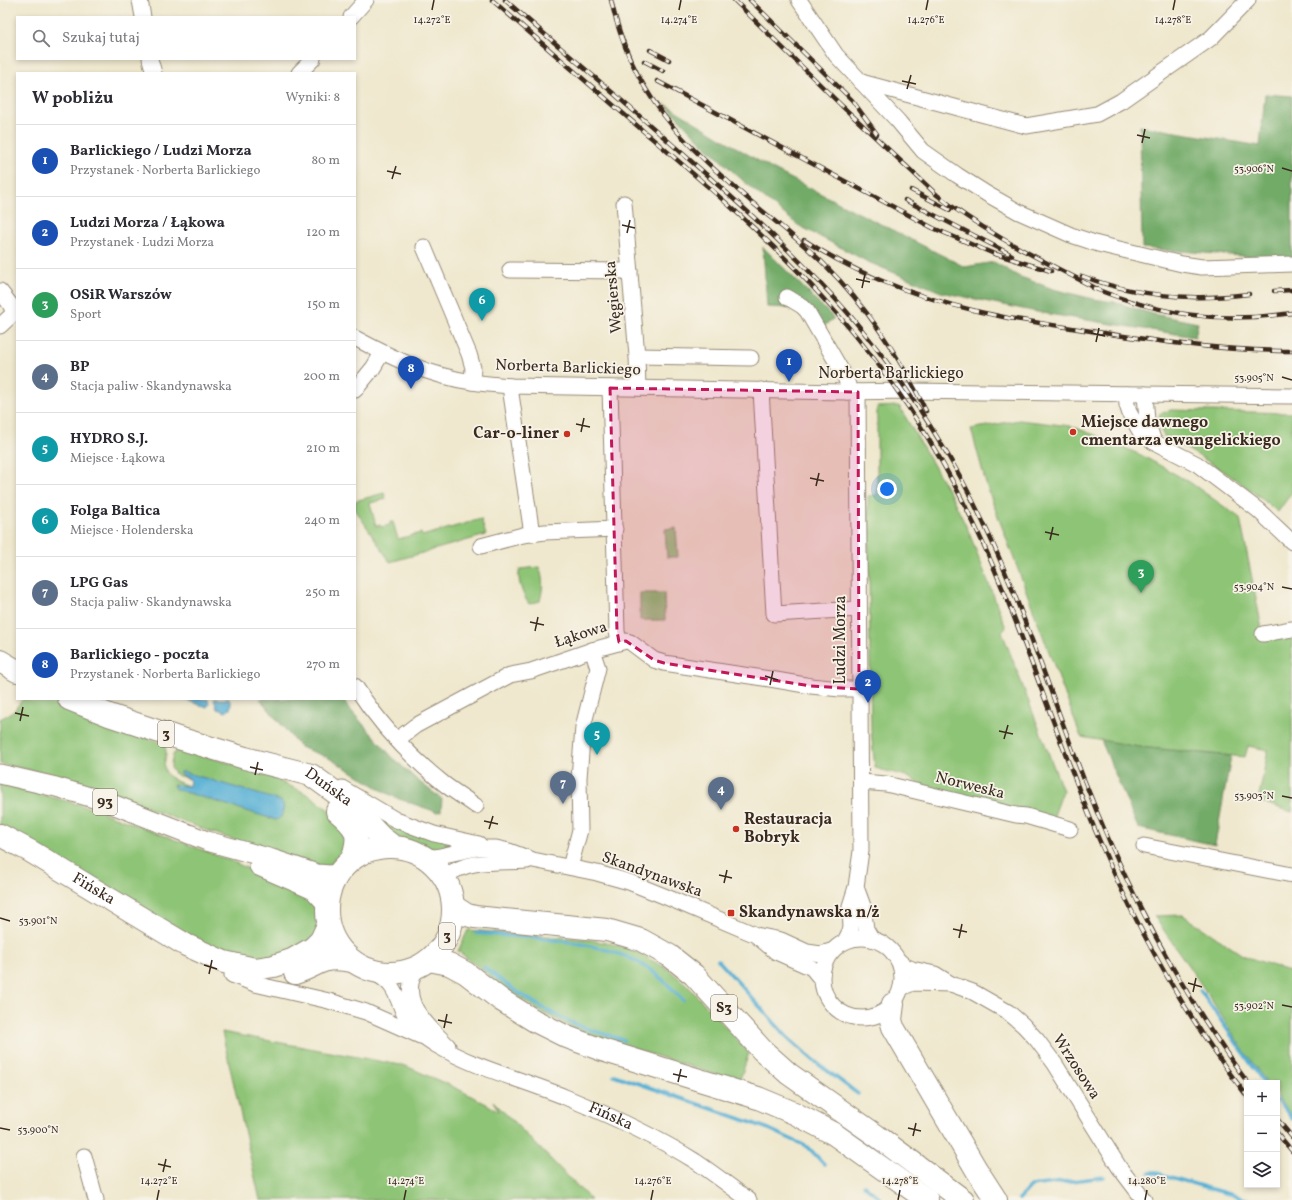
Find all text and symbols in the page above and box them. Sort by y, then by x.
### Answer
text: 14.272°E [414,13,450,27]
text: 14.274°E [661,13,697,27]
text: 14.276°E [908,13,945,27]
text: 14.278°E [1155,13,1191,27]
search box [16,16,356,60]
icon: search [30,27,52,49]
text: Szukaj tutaj [62,28,140,49]
text: W pobliżu [32,87,113,110]
text: Wyniki: 8 [286,89,340,107]
text: Barlickiego / Ludzi Morza [70,141,252,162]
text: 1 [42,152,48,170]
text: 80 m [311,152,340,170]
text: Przystanek · Norberta Barlickiego [70,162,260,180]
text: 53.906°N [1234,162,1275,176]
text: Ludzi Morza / Łąkowa [70,213,225,234]
text: 2 [42,224,48,242]
text: 120 m [306,224,340,242]
text: Przystanek · Ludzi Morza [70,234,214,252]
street label: Węgierska [600,260,628,334]
text: OSiR Warszów [70,285,172,306]
pin: 6 [469,288,495,321]
text: 3 [42,296,48,314]
text: 150 m [307,296,340,314]
text: Sport [70,306,102,324]
pin: 1 [776,349,802,382]
street label: Norberta Barlickiego [495,354,641,382]
pin: 8 [398,356,424,389]
text: BP [70,357,90,378]
street label: Norberta Barlickiego [818,363,964,385]
text: 4 [41,368,49,386]
text: 200 m [303,368,340,386]
text: 53.905°N [1234,371,1274,385]
text: Stacja paliw · Skandynawska [70,378,232,396]
place label: Miejsce dawnego cmentarza ewangelickiego [1081,412,1281,452]
place label: Car-o-liner [473,423,559,445]
marker: Miejsce dawnego cmentarza ewangelickiego [1068,427,1078,437]
text: HYDRO S.J. [70,429,148,450]
marker: Car-o-liner [562,429,572,439]
text: 5 [42,440,48,458]
text: 210 m [306,440,340,458]
text: Miejsce · Łąkowa [70,450,165,468]
your location [877,479,897,499]
text: Folga Baltica [70,501,160,522]
text: 6 [41,512,49,530]
text: 240 m [304,512,340,530]
text: Miejsce · Holenderska [70,522,194,540]
pin: 3 [1128,560,1154,593]
text: LPG Gas [70,573,128,594]
text: 53.904°N [1234,580,1275,594]
text: 7 [42,584,48,602]
text: 250 m [305,584,340,602]
text: Stacja paliw · Skandynawska [70,594,232,612]
street label: Ludzi Morza [830,596,852,684]
street label: Łąkowa [552,616,610,654]
text: Barlickiego - poczta [70,645,209,666]
text: 8 [41,656,49,674]
text: 270 m [306,656,340,674]
text: Przystanek · Norberta Barlickiego [70,666,260,684]
pin: 2 [855,670,881,703]
road number: 3 [158,721,174,747]
pin: 5 [584,722,610,755]
street label: Duńska [300,763,356,812]
street label: Norweska [933,767,1007,805]
pin: 7 [550,771,576,804]
pin: 4 [708,777,734,810]
road number: 93 [93,789,117,815]
text: 53.903°N [1234,789,1274,803]
place label: Restauracja Bobryk [744,809,832,849]
marker: Restauracja Bobryk [731,824,741,834]
street label: Skandynawska [599,847,705,903]
street label: Fińska [68,868,119,911]
place label: Skandynawska n/ż [739,902,880,924]
marker: Skandynawska n/ż [726,908,736,918]
text: 53.901°N [19,914,58,928]
road number: 3 [439,923,455,949]
road number: S3 [711,995,737,1021]
text: 53.902°N [1234,999,1275,1013]
street label: Wrzosowa [1047,1030,1105,1104]
map controls [1244,1080,1280,1188]
button: + [1244,1080,1280,1116]
street label: Fińska [585,1097,636,1136]
button: − [1244,1116,1280,1152]
text: 53.900°N [18,1123,59,1137]
button: layers [1244,1152,1280,1188]
text: 14.272°E [141,1174,177,1188]
text: 14.274°E [388,1174,424,1188]
text: 14.276°E [635,1174,672,1188]
text: 14.278°E [882,1174,918,1188]
text: 14.280°E [1128,1174,1166,1188]

